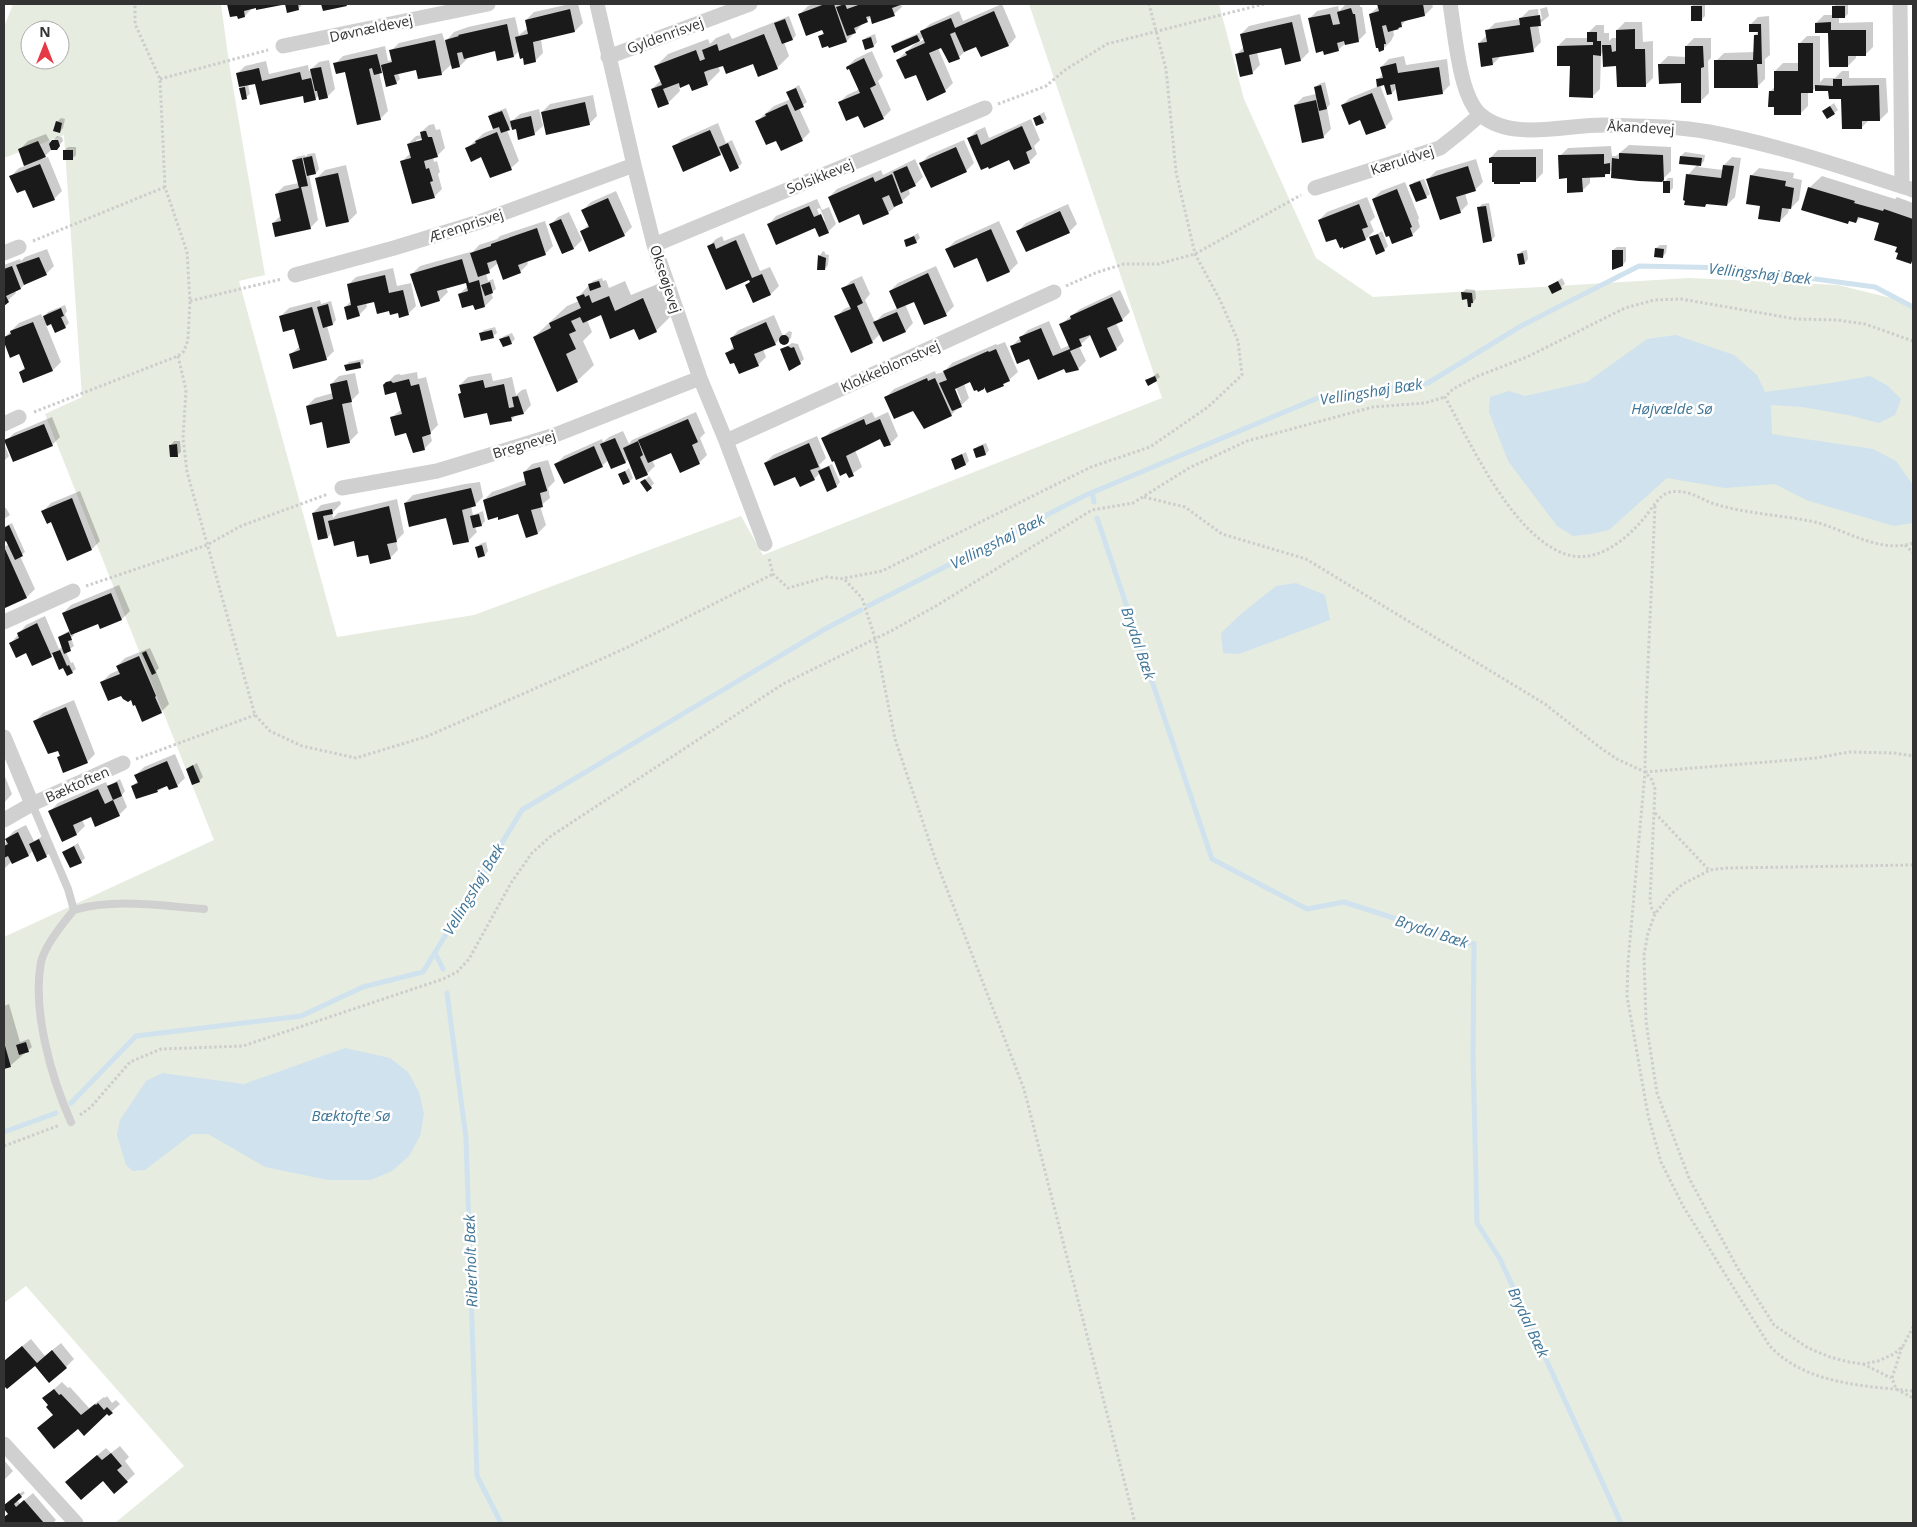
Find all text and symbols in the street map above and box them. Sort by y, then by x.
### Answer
street label: Døvnældevej [328,10,414,46]
street label: Gyldenrisvej [624,12,706,58]
north arrow [20,20,70,70]
text: N [39,22,51,41]
street label: Åkandevej [1607,116,1675,138]
street label: Kæruldvej [1368,141,1436,179]
street label: Solsikkevej [784,154,856,198]
street label: Ærenprisvej [425,204,506,246]
street label: Okseøjevej [646,242,686,316]
water label: Vellingshøj Bæk [1708,258,1813,288]
street label: Klokkeblomstvej [837,336,943,396]
water label: Vellingshøj Bæk [1318,373,1424,409]
water label: Højvælde Sø [1631,398,1713,418]
street label: Bregnevej [490,425,558,463]
water label: Vellingshøj Bæk [946,508,1048,573]
water label: Brydal Bæk [1117,604,1161,682]
street label: Bæktoften [42,761,112,807]
water label: Vellingshøj Bæk [438,839,509,938]
water label: Brydal Bæk [1393,910,1472,952]
water label: Bæktofte Sø [311,1105,391,1125]
water label: Riberholt Bæk [458,1214,482,1308]
water label: Brydal Bæk [1504,1284,1554,1361]

